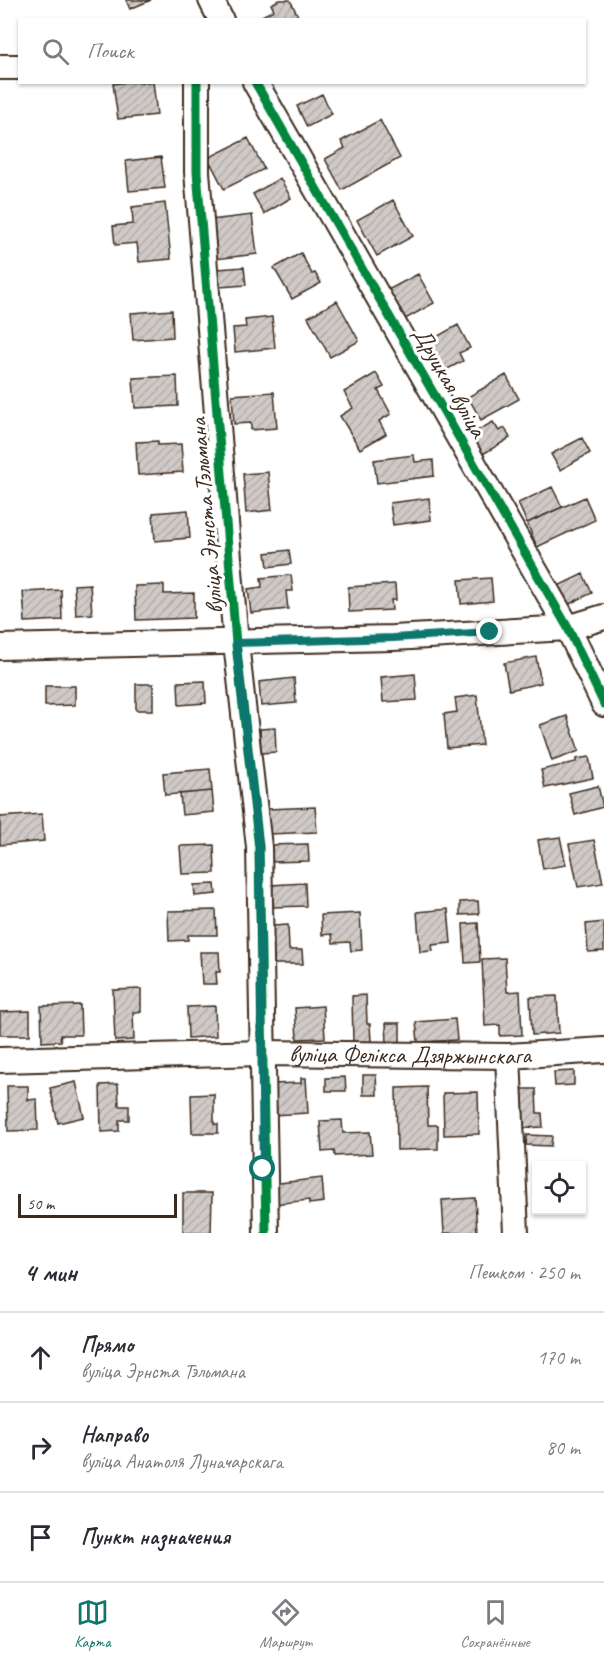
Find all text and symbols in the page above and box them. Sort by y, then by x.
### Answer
search box [18,18,586,84]
icon: search [39,35,72,68]
text: Поиск [87,37,133,65]
street label: Друцкая вуліца [406,321,494,444]
street label: вуліца Эрнста Тэльмана [182,415,230,615]
route end [476,618,502,644]
street label: вуліца Фелікса Дзяржынскага [289,1038,533,1071]
route start [249,1155,275,1181]
map controls [532,1161,586,1215]
button: locate [532,1161,586,1215]
scale bar [18,1191,177,1218]
text: 50 m [27,1194,54,1214]
text: 4 мин [24,1256,77,1289]
text: Пешком · 250 m [468,1260,580,1285]
text: Прямо [81,1331,133,1359]
icon: ahead [24,1341,57,1374]
text: 170 m [537,1345,580,1370]
text: вуліца Эрнста Тэльмана [81,1359,245,1384]
text: Направо [81,1421,148,1449]
icon: right [24,1431,57,1464]
text: 80 m [546,1435,580,1460]
text: вуліца Анатоля Луначарскага [81,1449,283,1474]
icon: arrive [24,1521,57,1554]
text: Пункт назначения [81,1523,230,1551]
tab: Карта [74,1596,111,1652]
tab: Маршрут [259,1596,312,1652]
tab: Сохранённые [460,1596,530,1652]

